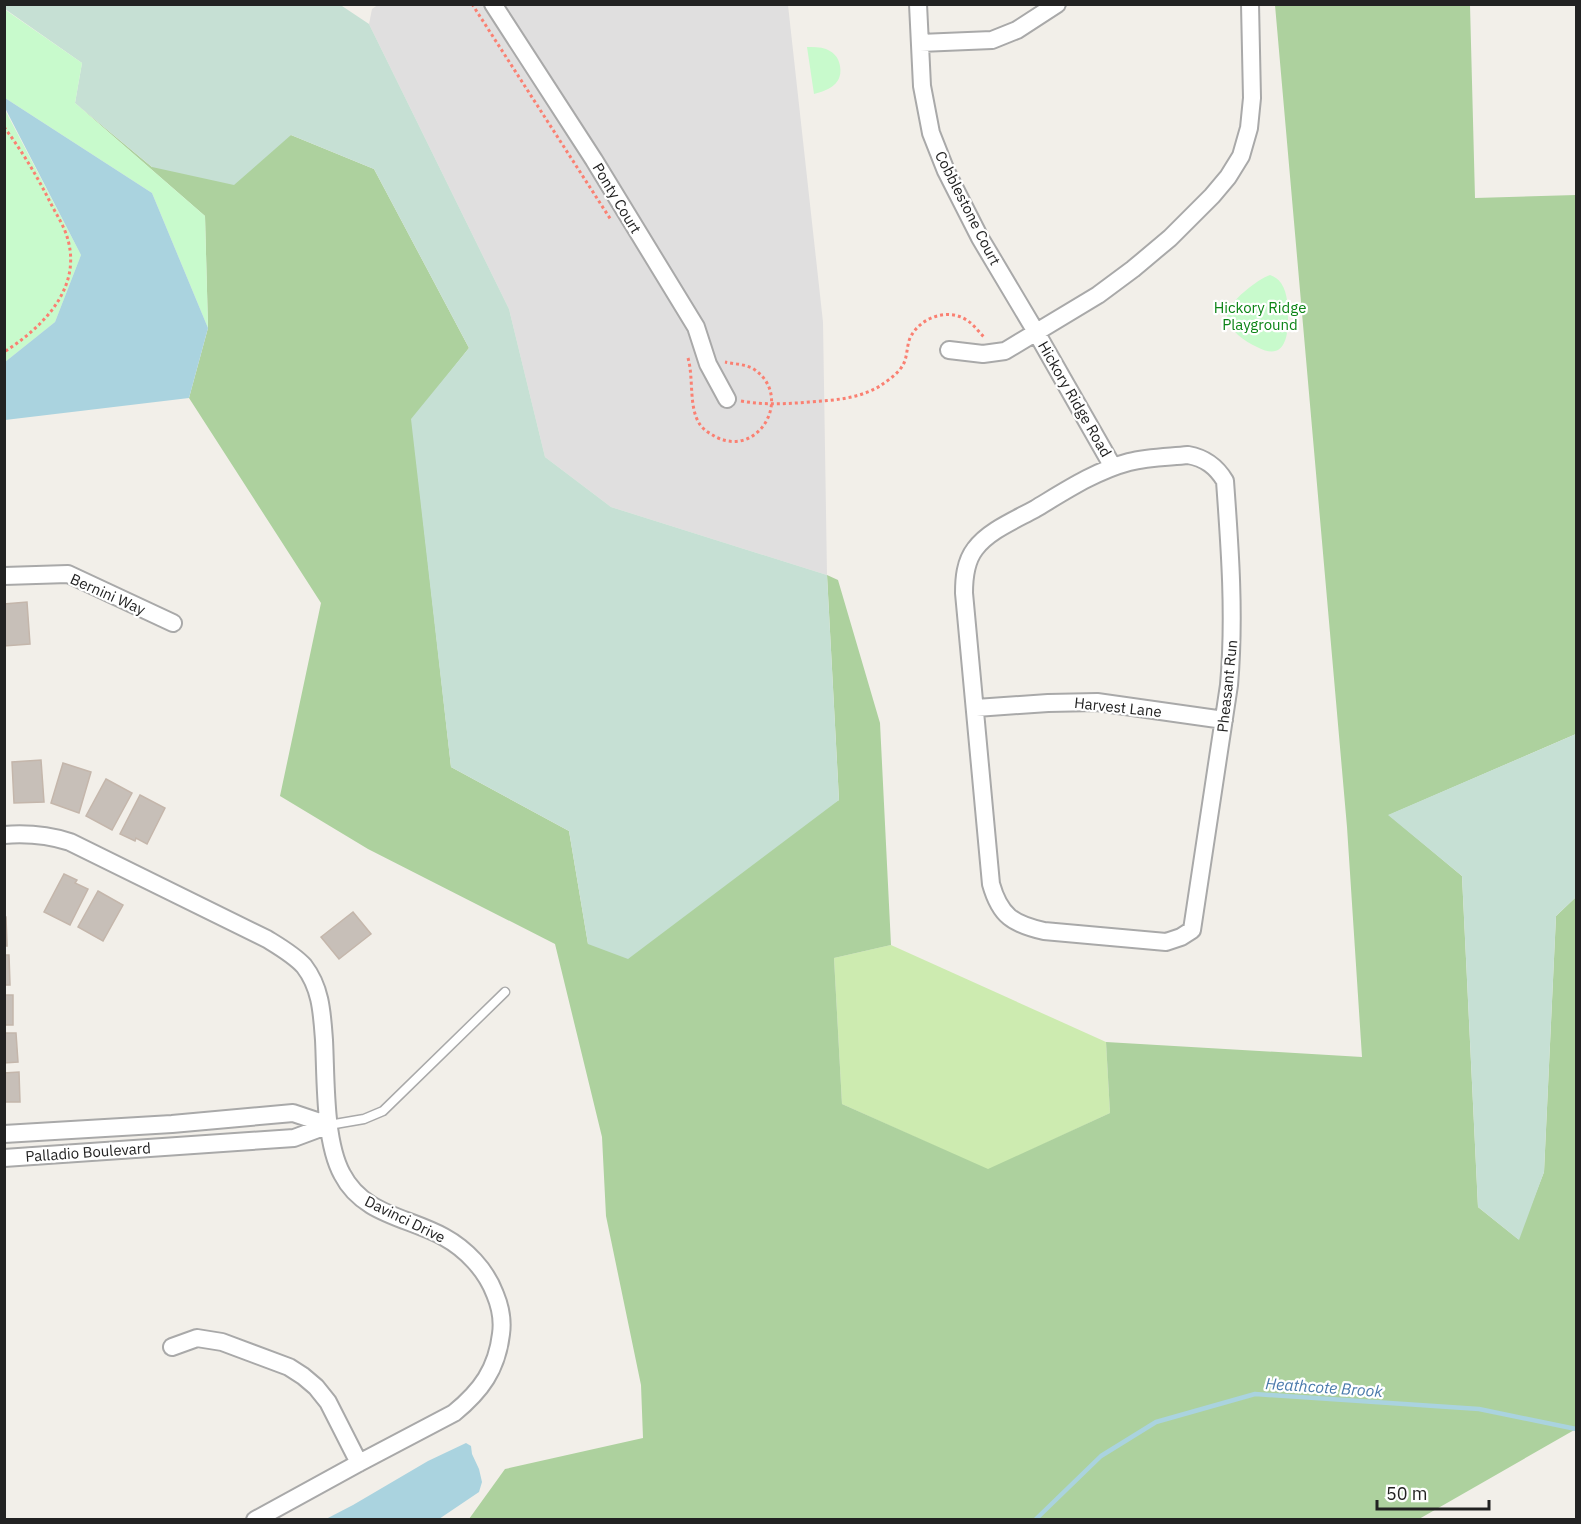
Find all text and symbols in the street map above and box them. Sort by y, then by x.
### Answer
street label: Cobblestone Court [931,148,1005,268]
street label: Ponty Court [588,159,646,237]
park label: Hickory Ridge Playground [1214,298,1306,334]
street label: Hickory Ridge Road [1034,338,1116,460]
street label: Bernini Way [67,569,149,619]
street label: Pheasant Run [1213,639,1241,733]
street label: Harvest Lane [1073,693,1163,721]
street label: Palladio Boulevard [25,1138,151,1166]
street label: Davinci Drive [362,1191,448,1247]
water label: Heathcote Brook [1265,1373,1384,1401]
scale bar [1377,1473,1490,1511]
text: 50 m [1386,1482,1428,1505]

